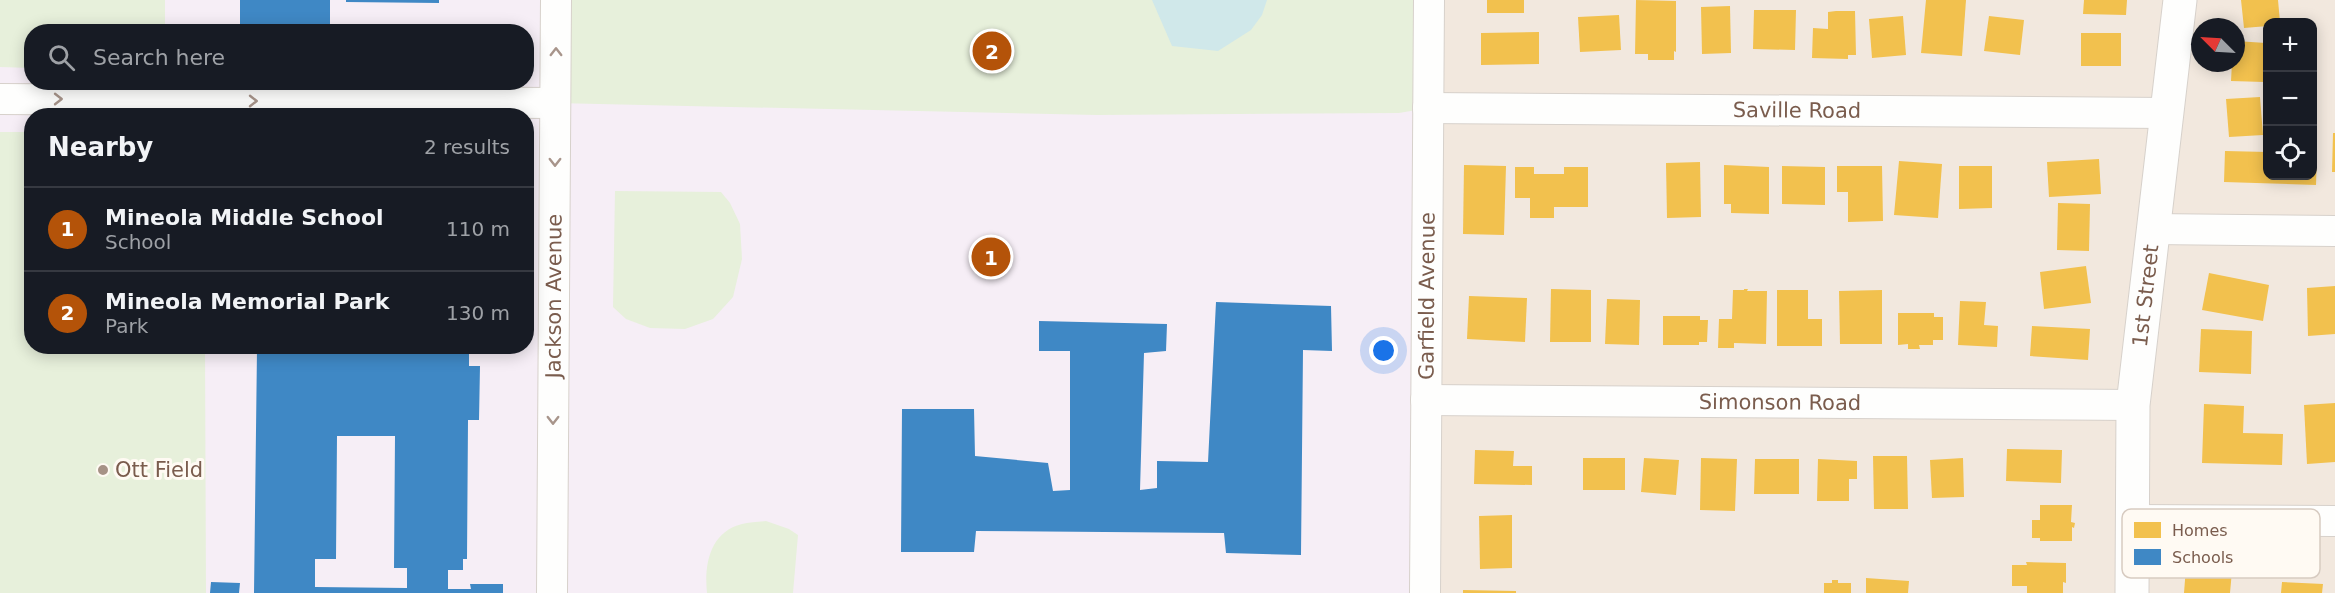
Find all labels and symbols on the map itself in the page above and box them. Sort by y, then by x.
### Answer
north arrow [2191,18,2245,72]
pin: 2 [972,28,1012,74]
one-way arrow [550,47,562,56]
one-way arrow [54,93,63,105]
one-way arrow [249,95,258,107]
street label: Saville Road [1733,98,1861,123]
one-way arrow [549,157,561,166]
street label: Garfield Avenue [1414,212,1440,380]
street label: Jackson Avenue [541,214,567,380]
pin: 1 [972,234,1010,280]
street label: 1st Street [2128,243,2164,348]
your location [1369,336,1398,365]
street label: Simonson Road [1699,390,1861,415]
one-way arrow [547,415,559,424]
place label: Ott Field [115,458,203,482]
marker: Ott Field [96,463,110,477]
legend [2122,509,2320,578]
text: Homes [2172,521,2228,540]
text: Schools [2172,548,2233,567]

